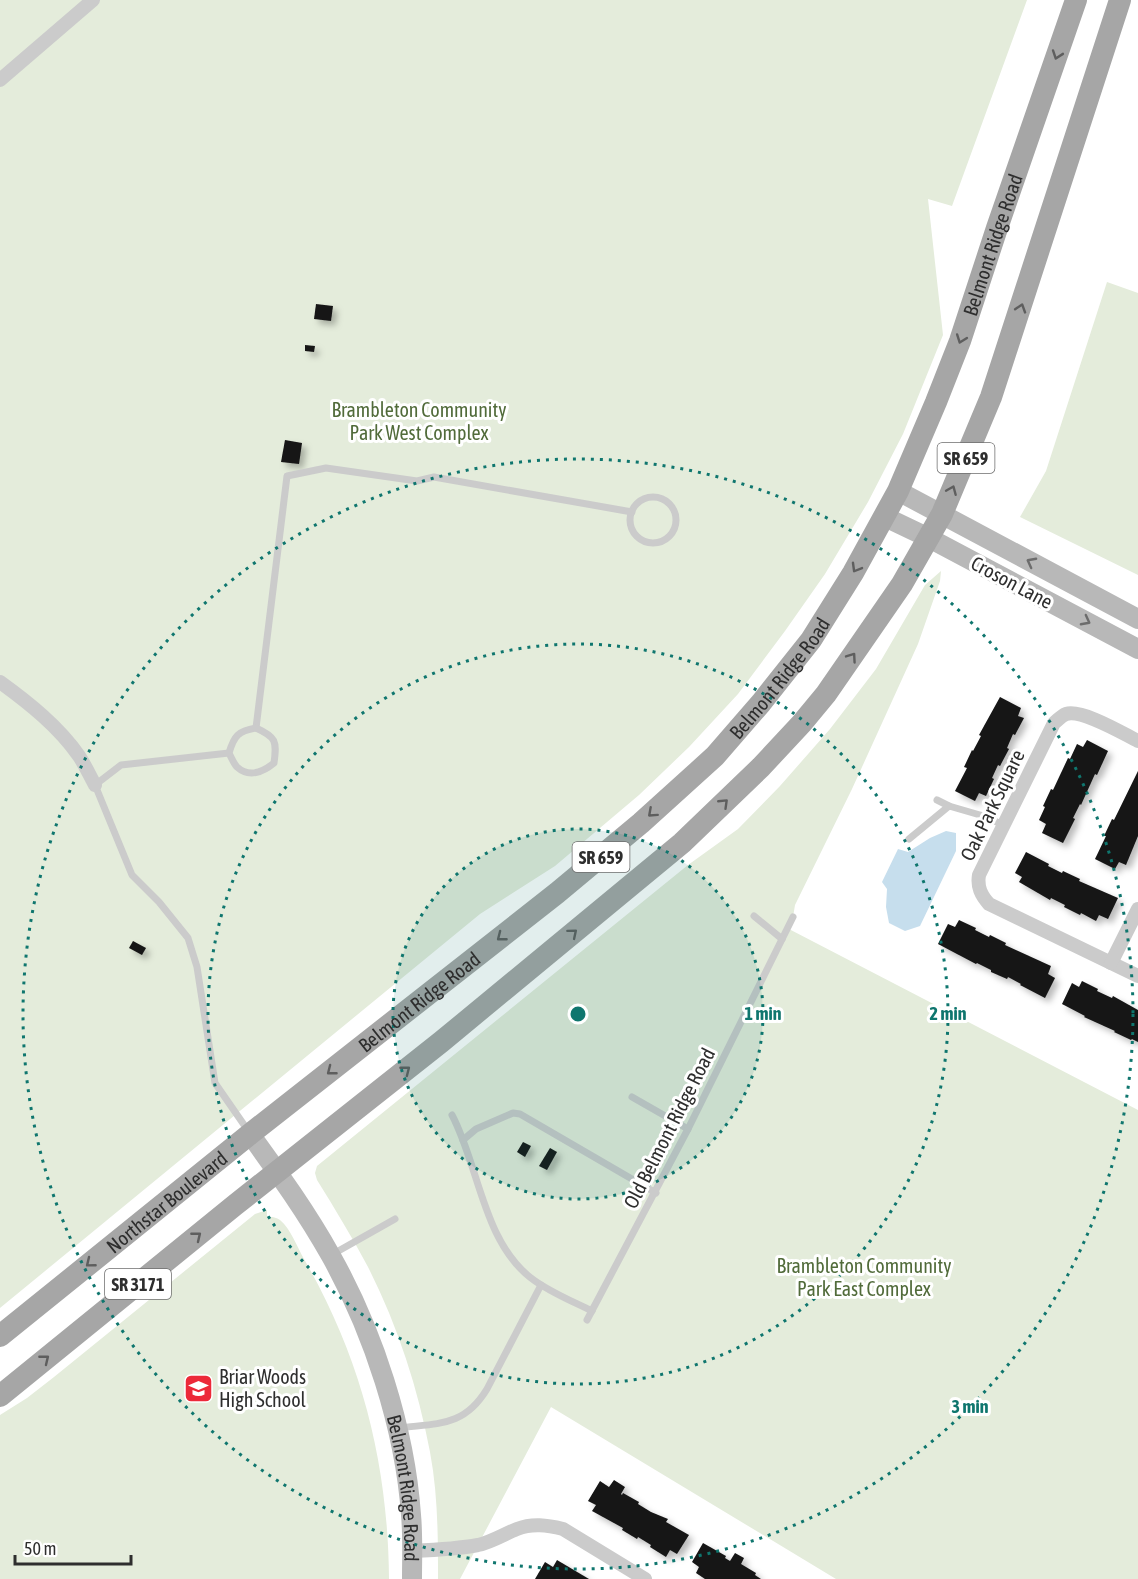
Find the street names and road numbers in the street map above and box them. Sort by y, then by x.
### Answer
street label: Belmont Ridge Road [958,171,1026,318]
road number: SR 659 [938,443,994,473]
street label: Croson Lane [967,551,1057,613]
street label: Belmont Ridge Road [724,613,834,743]
street label: Oak Park Square [955,746,1029,864]
road number: SR 659 [572,842,630,872]
street label: Belmont Ridge Road [353,947,484,1056]
street label: Old Belmont Ridge Road [619,1044,719,1212]
street label: Northstar Boulevard [101,1146,231,1257]
road number: SR 3171 [105,1269,171,1299]
street label: Belmont Ridge Road [383,1412,424,1562]

